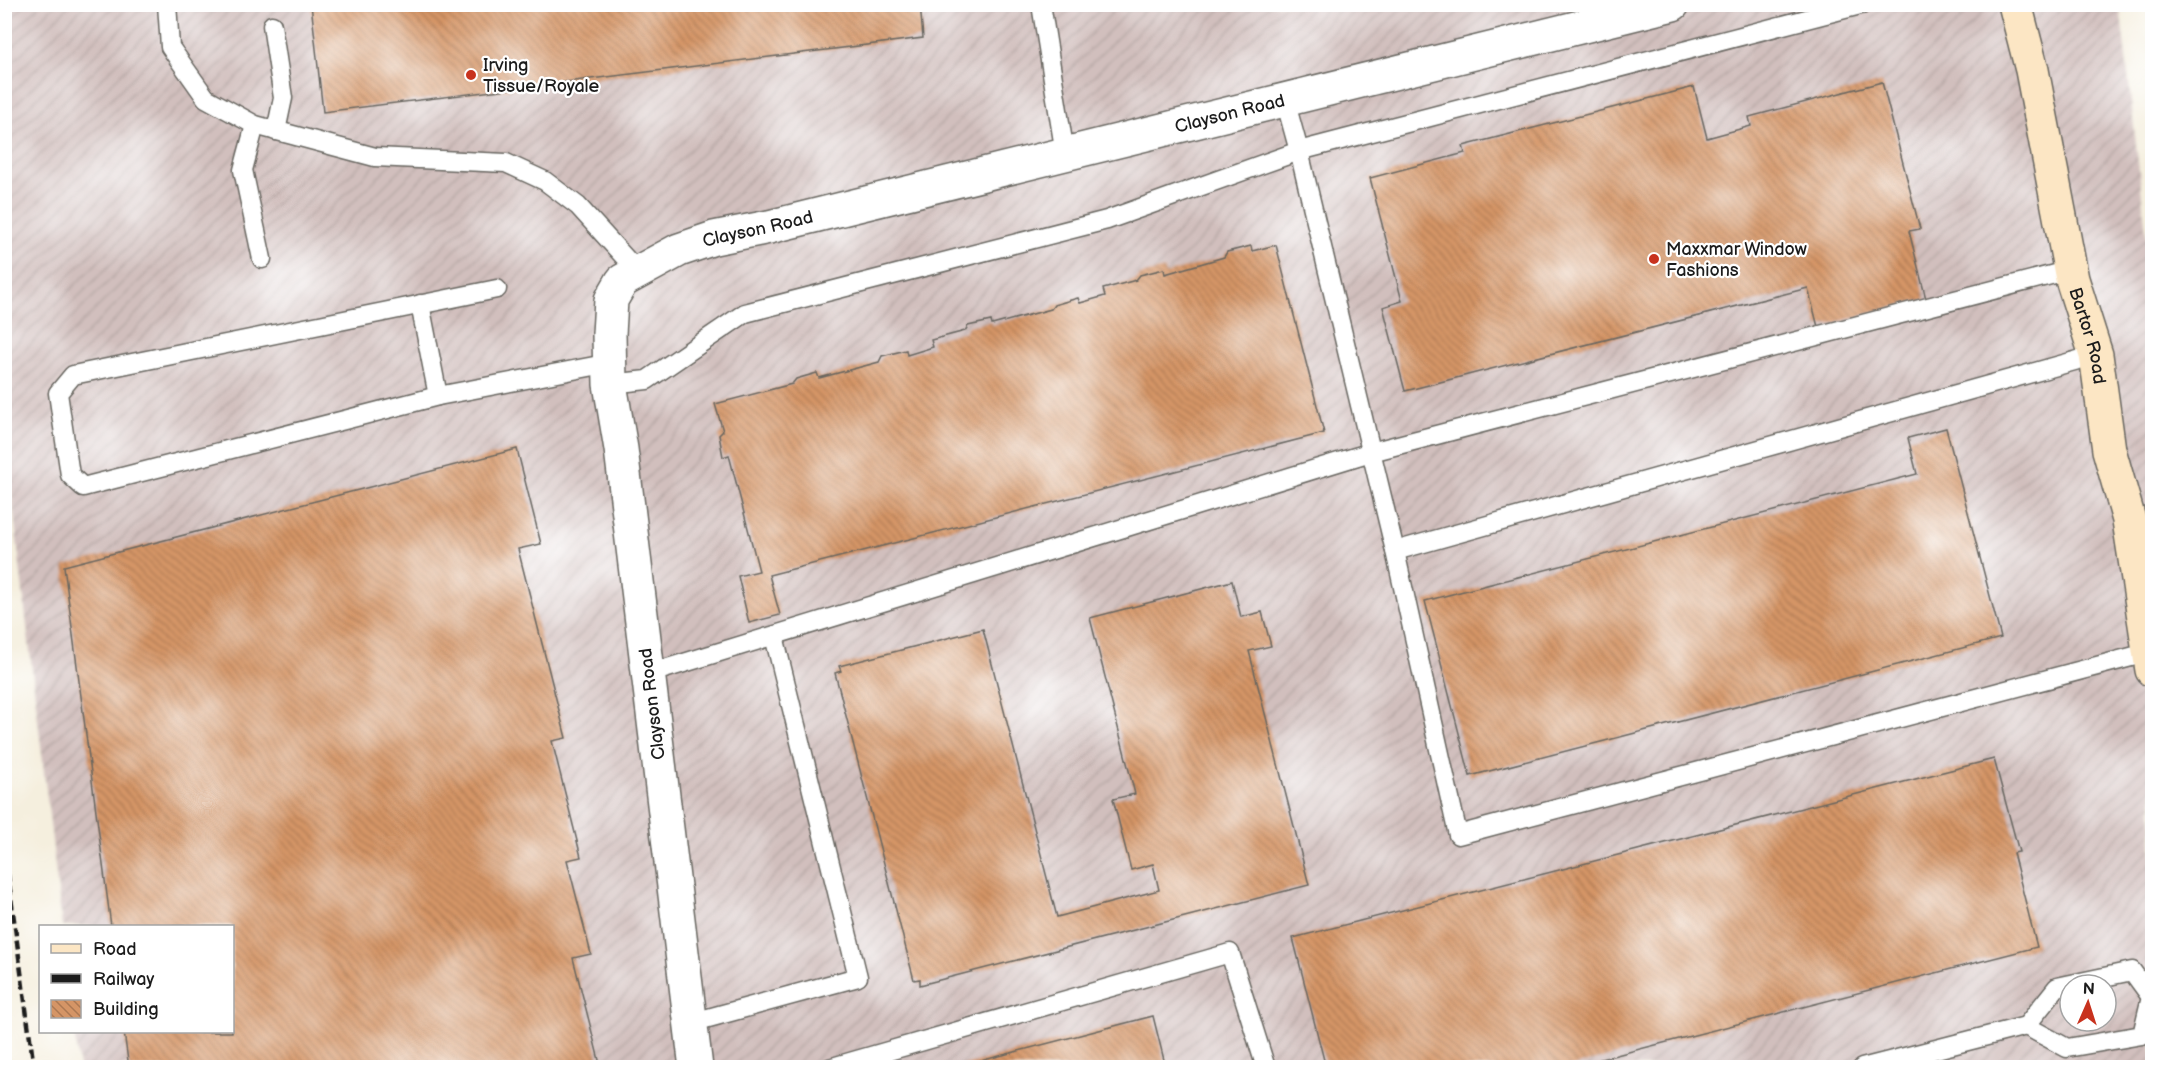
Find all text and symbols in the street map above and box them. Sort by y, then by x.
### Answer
place label: Irving Tissue/Royale [483,55,599,97]
marker: Irving Tissue/Royale [464,68,478,82]
street label: Clayson Road [1173,90,1287,138]
street label: Clayson Road [700,207,815,252]
place label: Maxxmar Window Fashions [1666,239,1807,281]
marker: Maxxmar Window Fashions [1647,252,1661,266]
street label: Bartor Road [2064,285,2110,385]
street label: Clayson Road [635,647,670,761]
legend [39,925,234,1033]
text: Road [93,939,137,960]
text: Railway [93,969,155,990]
north arrow [2058,973,2118,1033]
text: N [2082,980,2095,999]
text: Building [93,999,159,1020]

